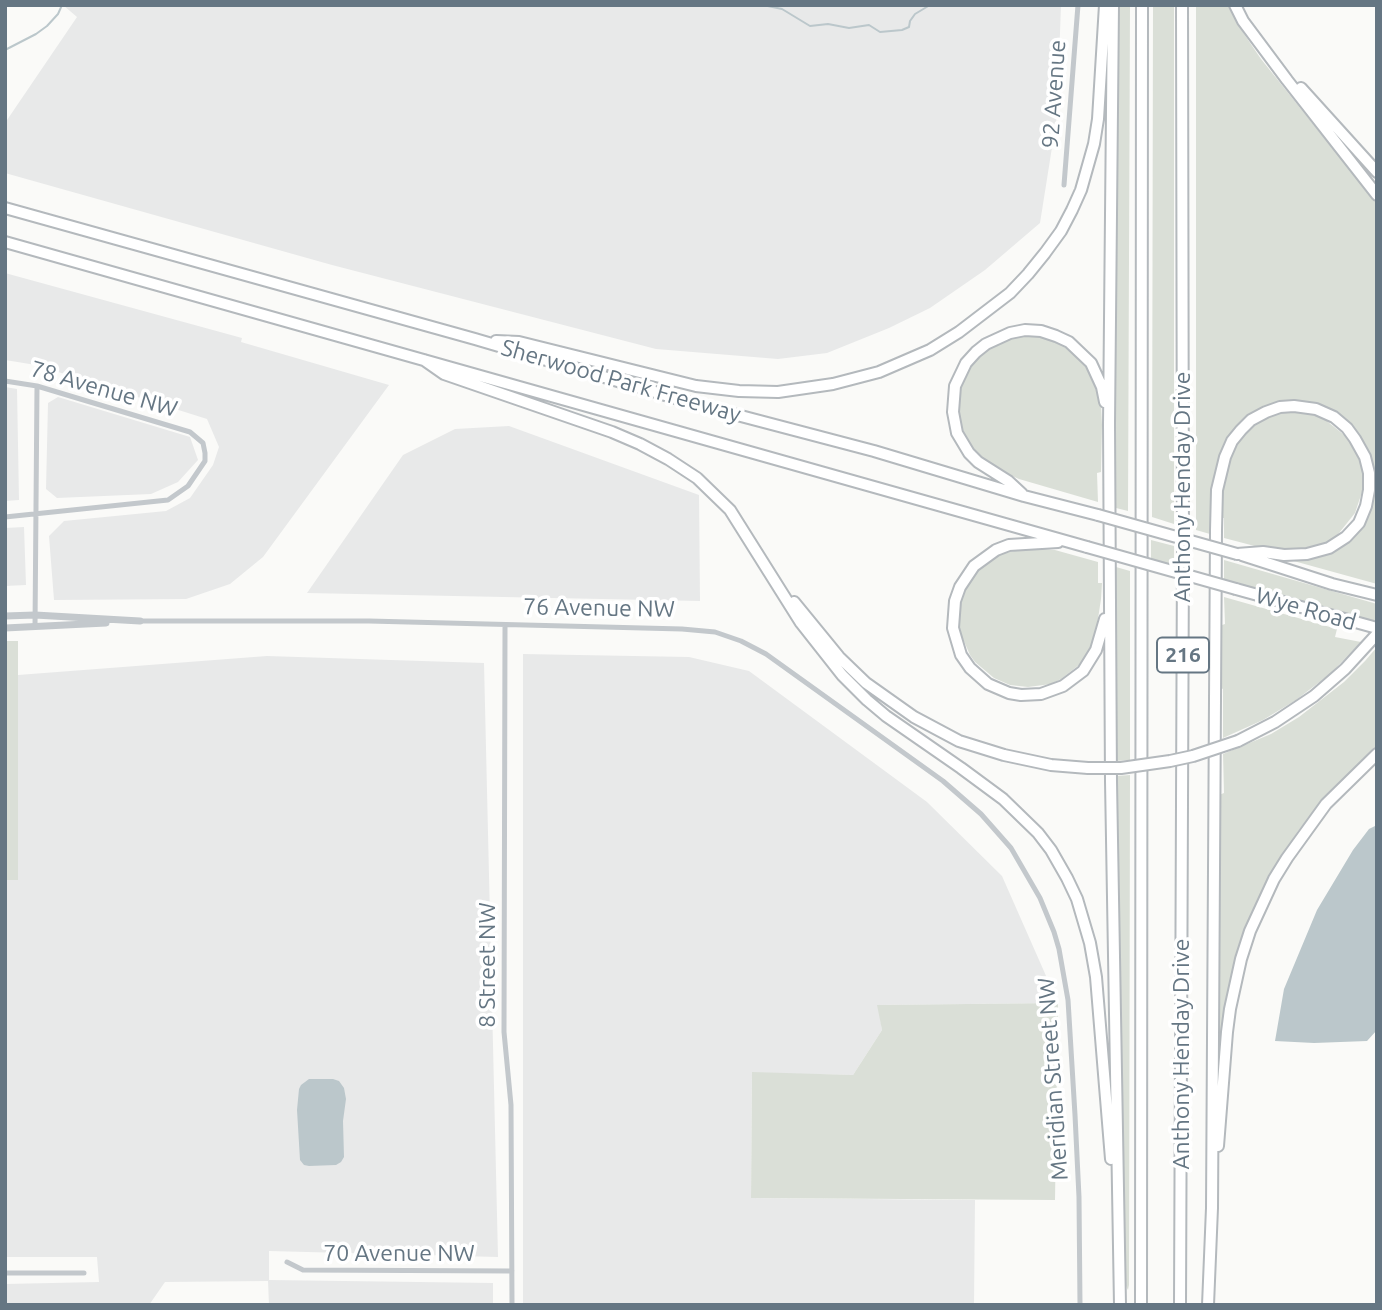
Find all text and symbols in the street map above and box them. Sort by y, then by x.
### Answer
street label: 92 Avenue [1036,39,1072,149]
street label: Sherwood Park Freeway [498,334,744,428]
street label: 78 Avenue NW [27,355,181,423]
street label: Anthony Henday Drive [1168,372,1196,602]
street label: Wye Road [1253,581,1359,637]
street label: 76 Avenue NW [523,593,675,623]
road number: 216 [1157,638,1209,672]
street label: 8 Street NW [473,902,501,1028]
street label: Anthony Henday Drive [1167,939,1195,1169]
street label: Meridian Street NW [1032,977,1074,1181]
street label: 70 Avenue NW [323,1239,475,1267]

